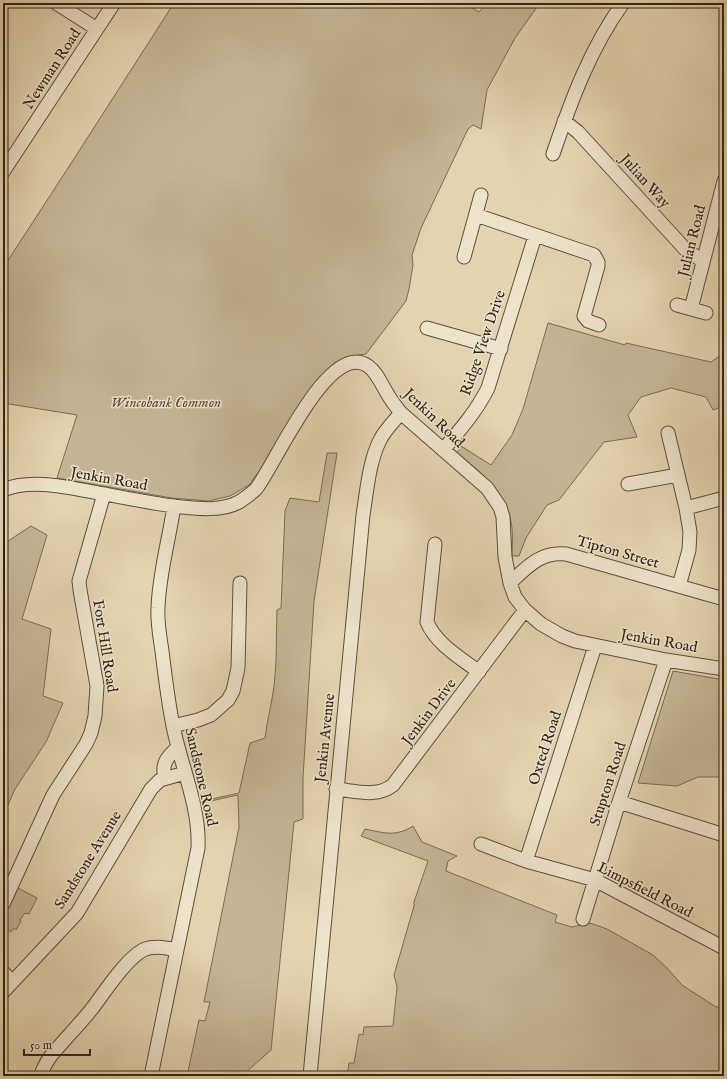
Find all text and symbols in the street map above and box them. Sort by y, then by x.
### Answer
street label: Newman Road [19,24,86,113]
street label: Julian Way [614,148,675,213]
street label: Julian Road [673,202,710,281]
street label: Ridge View Drive [456,288,510,398]
street label: Jenkin Road [398,383,469,453]
park label: Wincobank Common [111,393,221,412]
street label: Jenkin Road [67,463,150,495]
street label: Tipton Street [575,531,661,573]
street label: Fort Hill Road [88,598,122,695]
street label: Jenkin Road [617,625,700,657]
street label: Jenkin Drive [396,675,460,751]
street label: Jenkin Avenue [311,692,339,786]
street label: Oxted Road [524,708,566,788]
street label: Sandstone Road [180,726,222,829]
street label: Stupton Road [586,739,631,828]
street label: Sandstone Avenue [50,807,126,913]
street label: Limpsfield Road [594,858,697,923]
scale bar [24,1031,90,1057]
text: 50 m [30,1038,52,1053]

